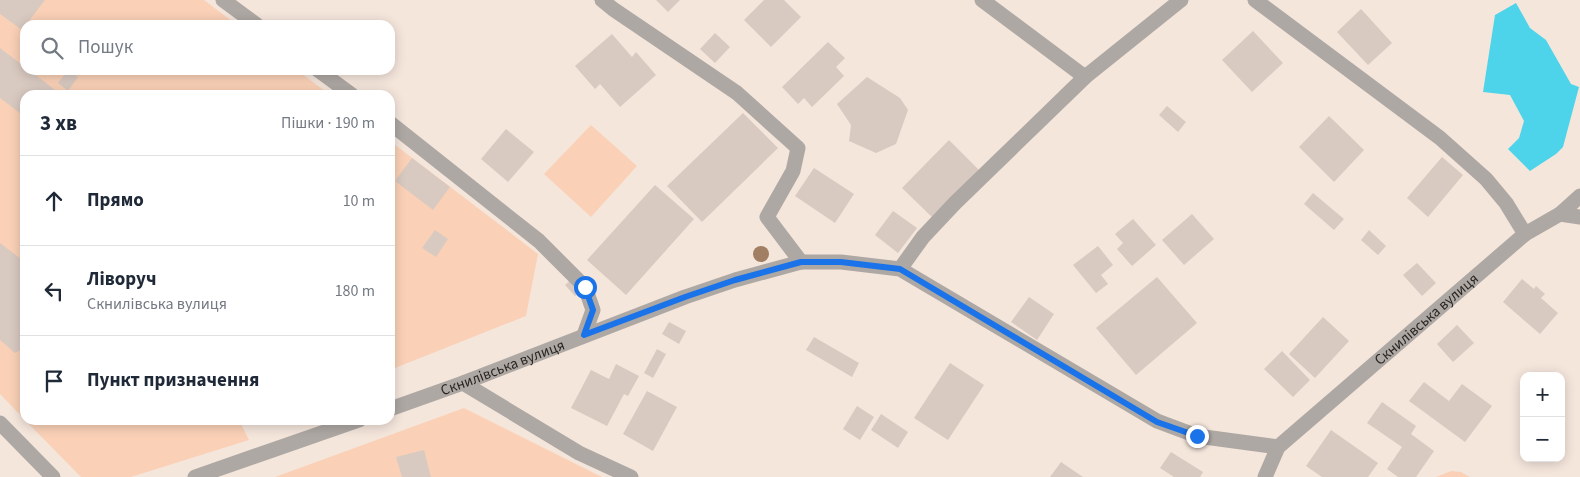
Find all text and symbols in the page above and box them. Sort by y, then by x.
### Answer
search box [20,20,395,75]
icon: search [38,34,66,62]
text: Пошук [78,34,133,61]
text: 3 хв [40,108,77,138]
text: Пішки · 190 m [281,112,375,134]
icon: ahead [40,187,68,215]
text: Прямо [87,187,144,214]
text: 10 m [343,190,375,212]
text: Ліворуч [87,266,156,293]
street label: Скнилівська вулиця [1370,269,1483,370]
route start [574,276,597,299]
icon: left [40,277,68,305]
text: 180 m [335,280,375,302]
text: Скнилівська вулиця [87,293,227,315]
street label: Скнилівська вулиця [438,335,568,401]
icon: arrive [40,367,68,395]
text: Пункт призначення [87,367,259,394]
map controls [1520,372,1565,462]
button: + [1520,372,1565,417]
button: − [1520,417,1565,462]
route end [1186,425,1209,448]

